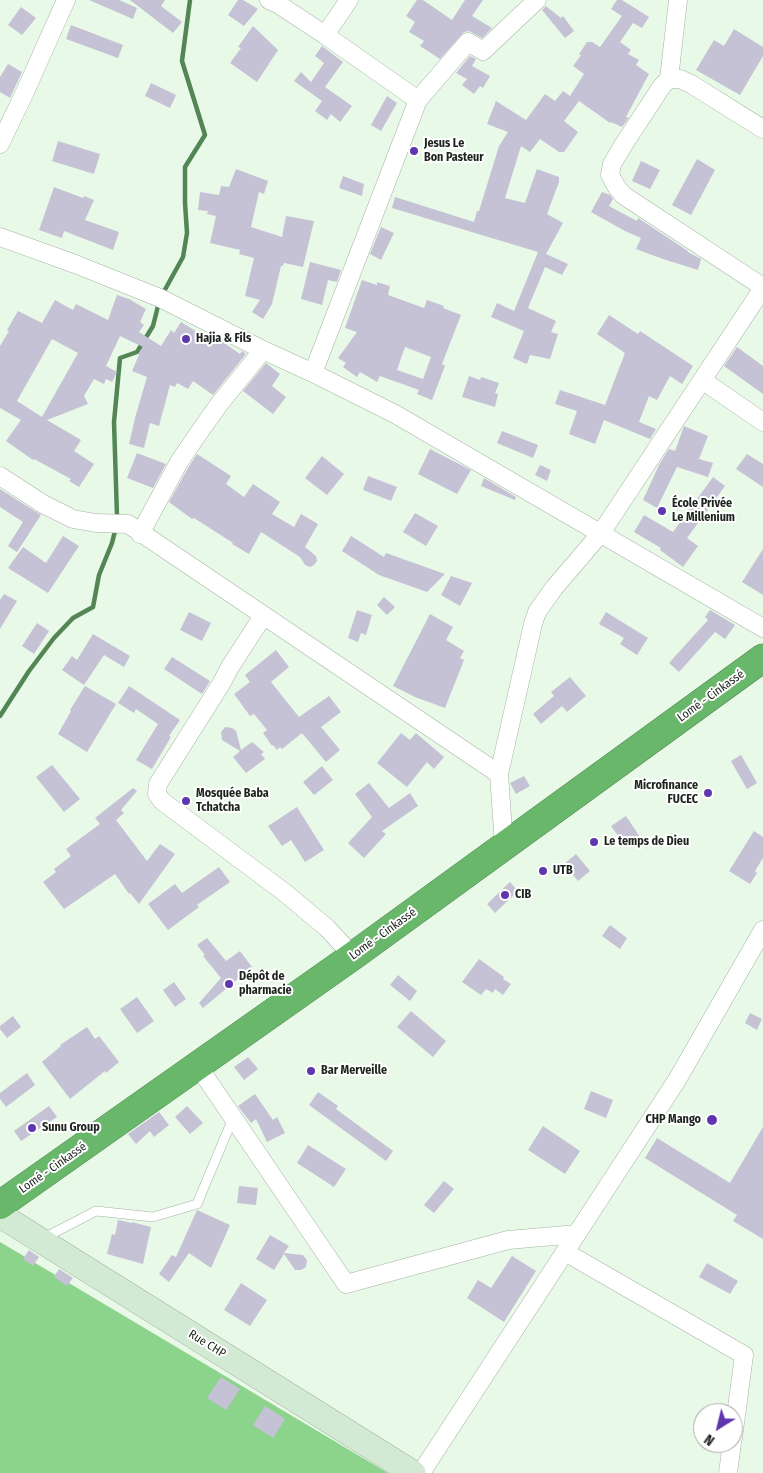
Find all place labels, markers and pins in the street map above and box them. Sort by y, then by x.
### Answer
place label: Jesus Le Bon Pasteur [424,137,484,165]
marker: Jesus Le Bon Pasteur [408,145,420,157]
place label: Hajia & Fils [196,332,251,346]
marker: Hajia & Fils [180,333,192,345]
place label: École Privée Le Millenium [672,497,735,525]
marker: École Privée Le Millenium [656,505,668,517]
place label: Microfinance FUCEC [634,779,698,807]
place label: Mosquée Baba Tchatcha [196,787,269,815]
marker: Microfinance FUCEC [702,787,714,799]
marker: Mosquée Baba Tchatcha [180,795,192,807]
place label: Le temps de Dieu [604,835,689,849]
marker: Le temps de Dieu [588,836,600,848]
place label: UTB [553,864,573,878]
marker: UTB [537,865,549,877]
place label: CIB [515,888,531,902]
marker: CIB [499,889,511,901]
place label: Dépôt de pharmacie [239,970,292,998]
marker: Dépôt de pharmacie [223,978,235,990]
place label: Bar Merveille [321,1064,387,1078]
marker: Bar Merveille [305,1065,317,1077]
place label: CHP Mango [645,1113,701,1127]
marker: CHP Mango [705,1113,719,1127]
place label: Sunu Group [42,1121,100,1135]
marker: Sunu Group [26,1122,38,1134]

